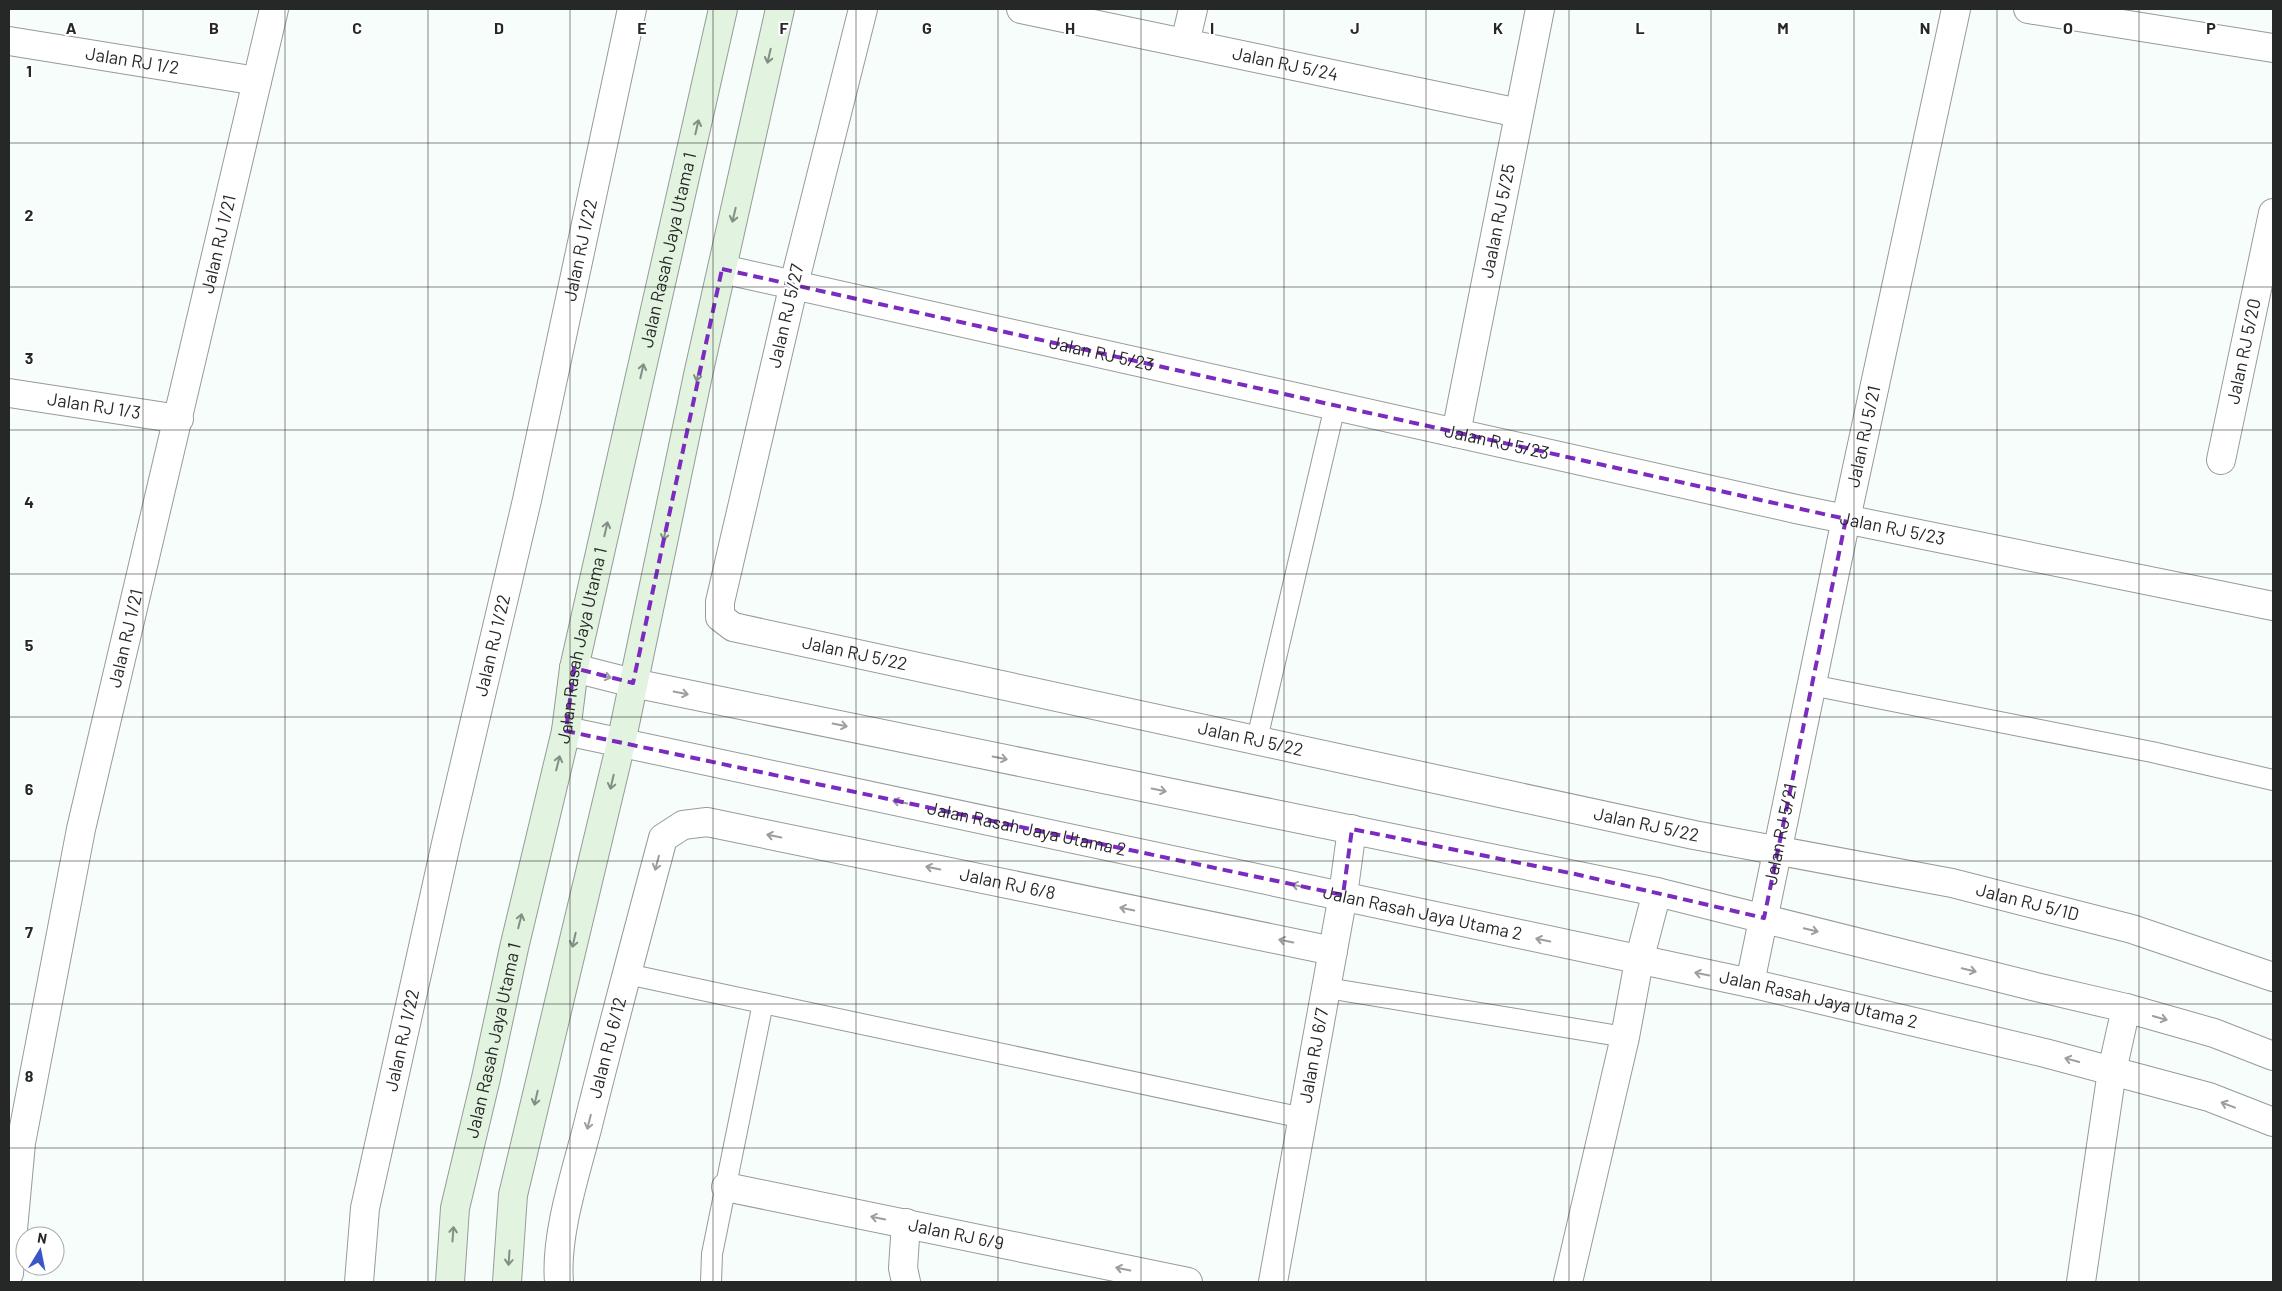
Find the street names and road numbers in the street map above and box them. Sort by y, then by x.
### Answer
street label: Jalan RJ 5/24 [1231,41,1340,85]
street label: Jalan RJ 1/2 [84,42,181,78]
street label: Jalan Rasah Jaya Utama 1 [635,150,700,350]
street label: Jaalan RJ 5/25 [1475,162,1519,280]
street label: Jalan RJ 1/21 [195,193,240,295]
street label: Jalan RJ 1/22 [558,197,601,303]
street label: Jalan RJ 5/27 [762,261,808,370]
street label: Jalan RJ 5/20 [2221,296,2265,406]
street label: Jalan RJ 5/23 [1047,331,1156,375]
street label: Jalan RJ 5/21 [1841,384,1884,489]
street label: Jalan RJ 1/3 [46,387,142,423]
street label: Jalan RJ 5/23 [1443,419,1552,464]
street label: Jalan RJ 5/23 [1838,506,1947,549]
street label: Jalan Rasah Jaya Utama 1 [551,545,611,746]
street label: Jalan RJ 1/21 [103,587,147,690]
street label: Jalan RJ 1/22 [469,592,514,699]
street label: Jalan RJ 5/22 [800,630,910,674]
street label: Jalan RJ 5/22 [1196,716,1305,760]
street label: Jalan RJ 5/21 [1759,781,1801,887]
street label: Jalan Rasah Jaya Utama 2 [925,796,1128,860]
street label: Jalan RJ 5/22 [1592,802,1701,846]
street label: Jalan RJ 6/8 [958,862,1058,904]
street label: Jalan RJ 5/1D [1974,878,2081,925]
street label: Jalan Rasah Jaya Utama 2 [1322,881,1525,944]
street label: Jalan Rasah Jaya Utama 1 [460,940,525,1140]
street label: Jalan Rasah Jaya Utama 2 [1718,965,1920,1032]
street label: Jalan RJ 1/22 [379,987,423,1093]
street label: Jalan RJ 6/12 [583,995,630,1101]
street label: Jalan RJ 6/7 [1294,1006,1332,1105]
street label: Jalan RJ 6/9 [907,1213,1006,1254]

